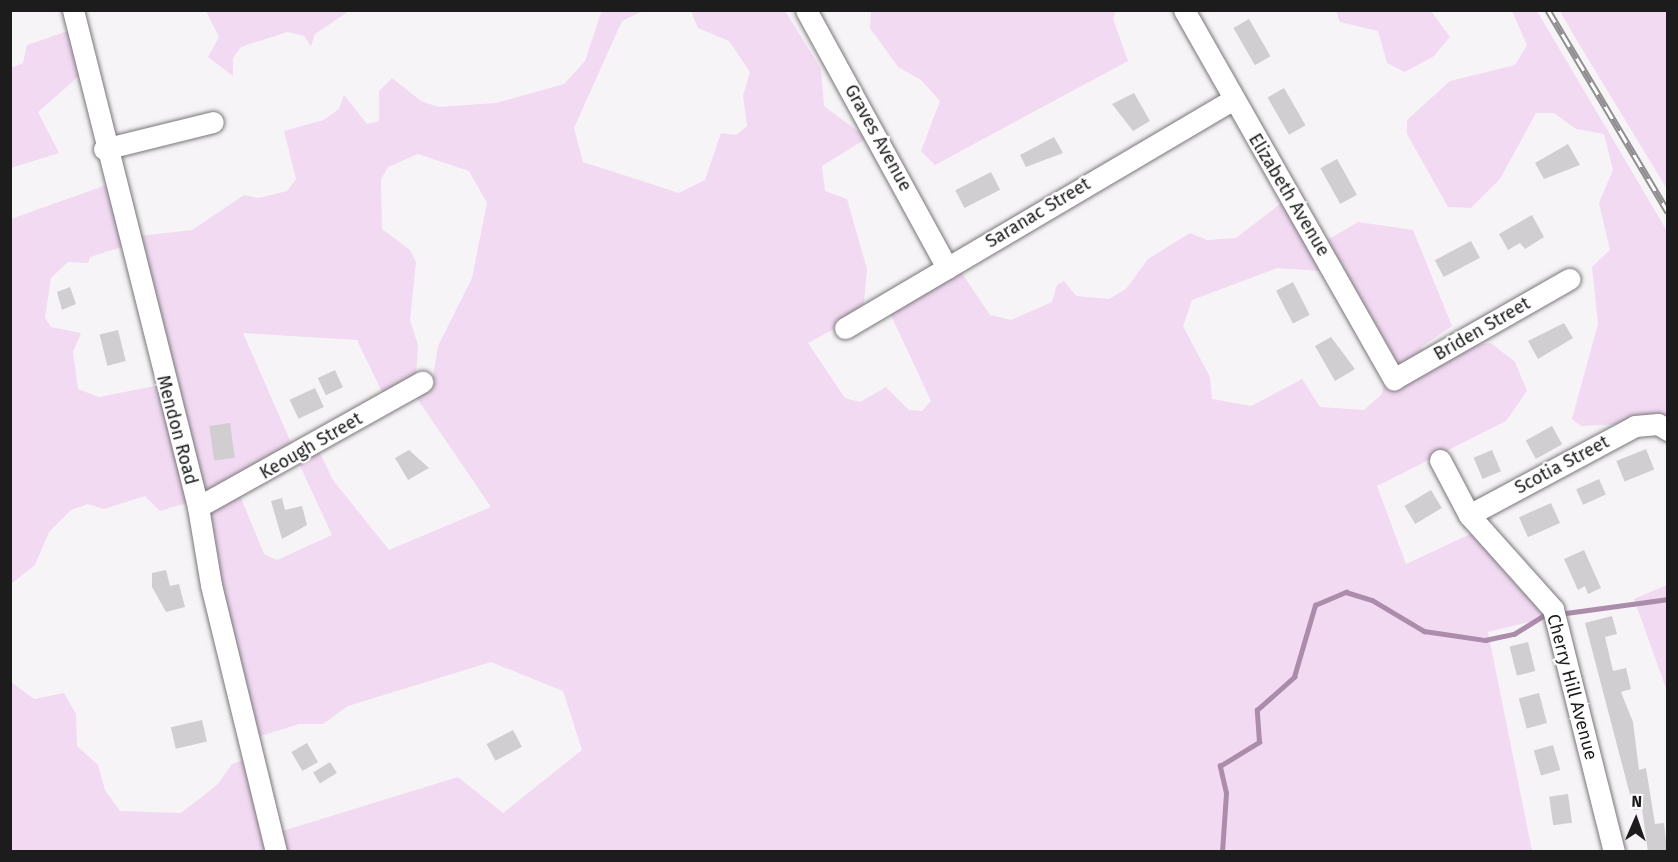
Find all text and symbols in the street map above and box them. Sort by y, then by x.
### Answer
street label: Graves Avenue [840,81,916,195]
street label: Elizabeth Avenue [1244,130,1334,260]
street label: Saranac Street [982,173,1094,253]
street label: Briden Street [1430,293,1534,365]
street label: Mendon Road [152,373,202,487]
street label: Keough Street [256,408,366,484]
street label: Scotia Street [1511,431,1613,499]
street label: Cherry Hill Avenue [1542,612,1602,762]
north arrow [1606,790,1666,850]
text: N [1631,792,1642,811]

